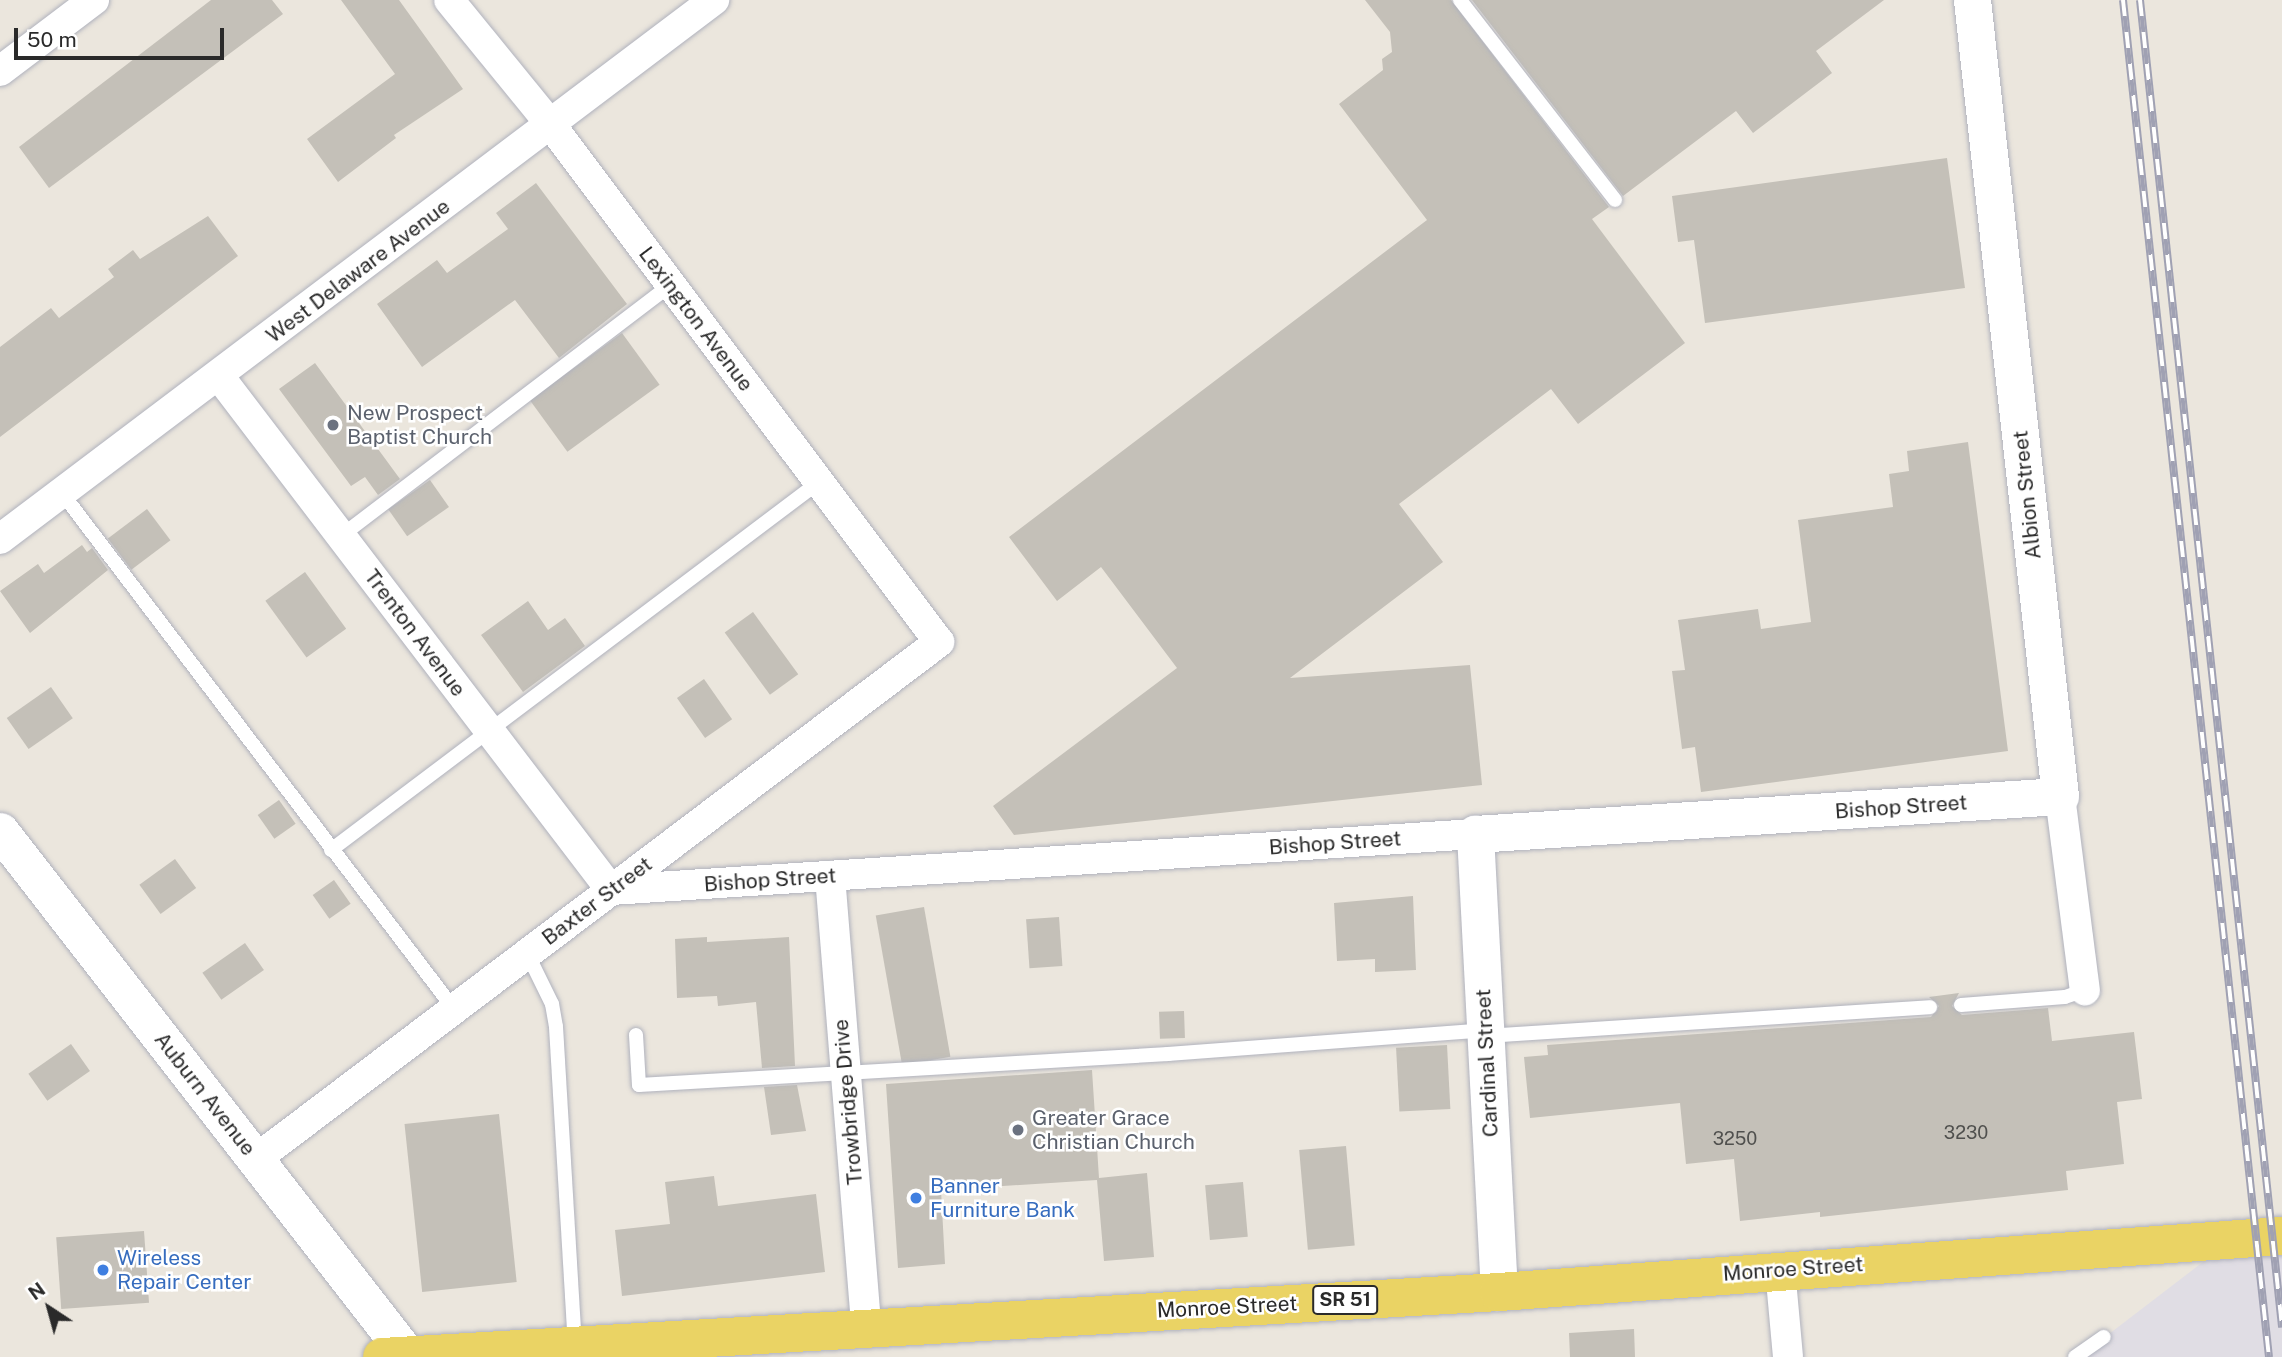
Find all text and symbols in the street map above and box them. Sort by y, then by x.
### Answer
scale bar [18,14,228,58]
text: 50 m [27,27,77,52]
street label: West Delaware Avenue [261,194,455,348]
street label: Lexington Avenue [633,242,759,396]
place label: New Prospect Baptist Church [347,400,492,450]
marker: New Prospect Baptist Church [325,417,341,433]
street label: Albion Street [2008,429,2046,561]
street label: Trenton Avenue [359,565,471,701]
street label: Bishop Street [1834,790,1968,824]
street label: Bishop Street [1268,826,1402,860]
street label: Baxter Street [537,851,657,951]
street label: Bishop Street [703,863,837,897]
street label: Cardinal Street [1471,988,1503,1138]
street label: Trowbridge Drive [828,1018,868,1186]
street label: Auburn Avenue [149,1027,261,1161]
place label: Greater Grace Christian Church [1032,1105,1195,1155]
marker: Greater Grace Christian Church [1010,1122,1026,1138]
house number: 3230 [1944,1122,1988,1144]
house number: 3250 [1713,1128,1757,1150]
place label: Banner Furniture Bank [930,1173,1075,1223]
marker: Banner Furniture Bank [908,1190,924,1206]
place label: Wireless Repair Center [117,1245,251,1295]
street label: Monroe Street [1722,1252,1864,1286]
marker: Wireless Repair Center [95,1262,111,1278]
north arrow [14,1273,84,1343]
text: N [24,1278,49,1304]
road number: SR 51 [1312,1284,1378,1316]
street label: Monroe Street [1156,1291,1298,1323]

